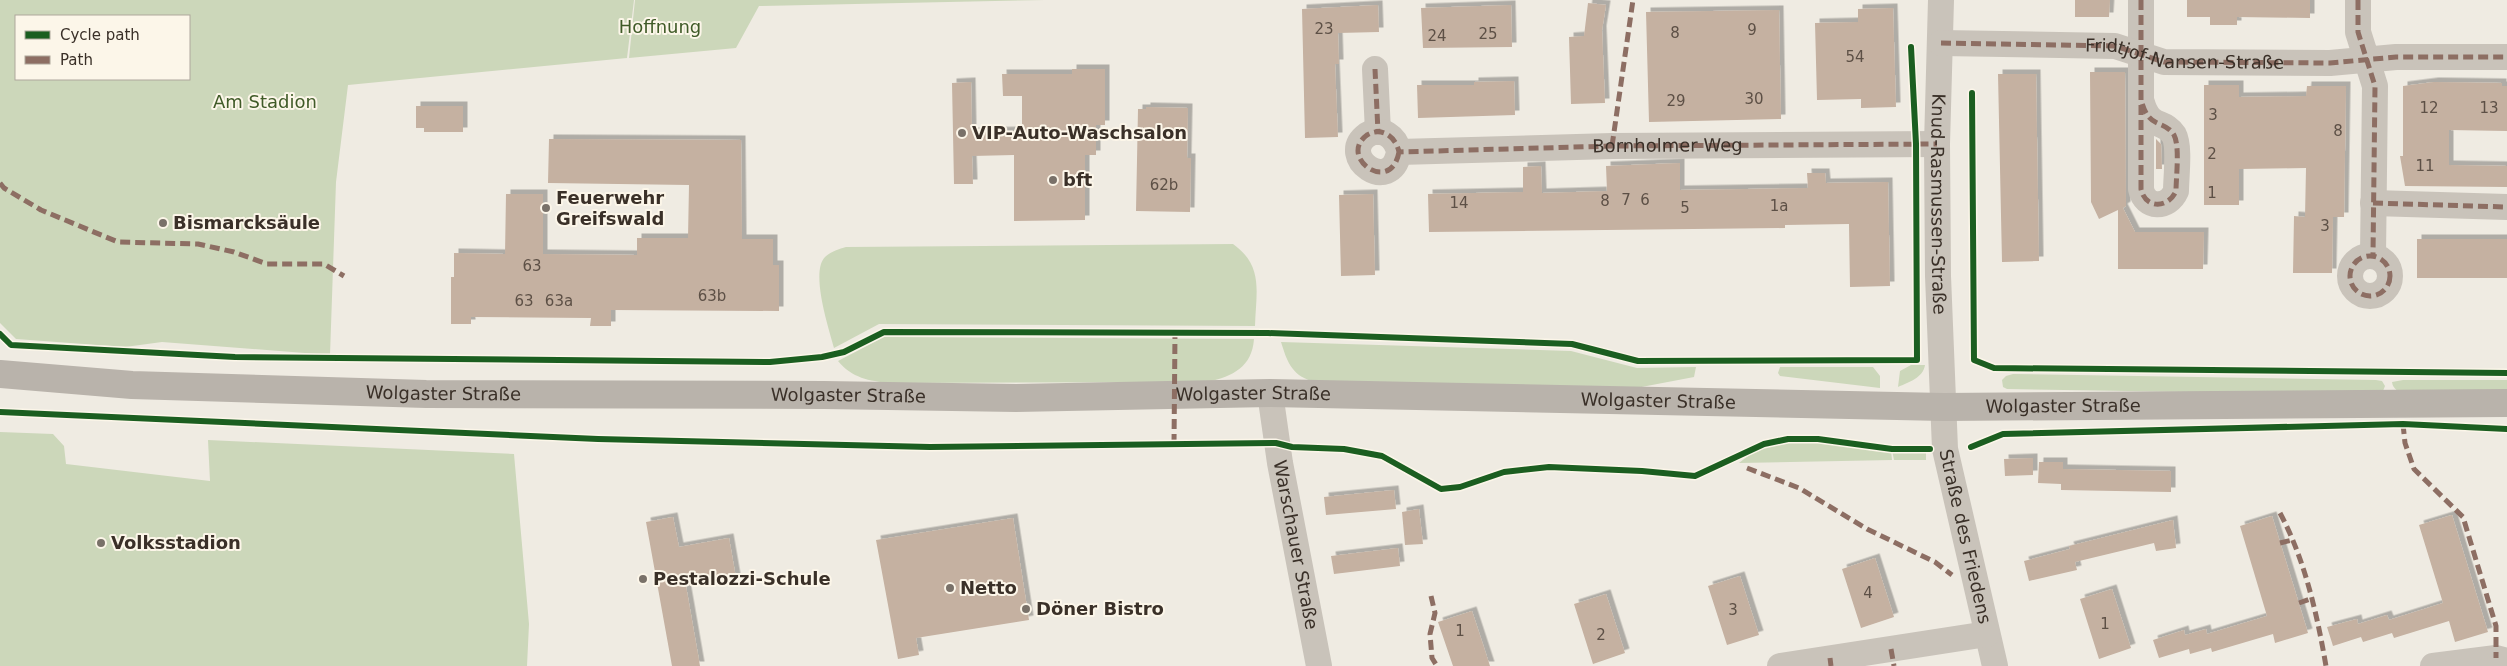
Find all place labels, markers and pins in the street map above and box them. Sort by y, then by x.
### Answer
place label: VIP-Auto-Waschsalon [972,122,1187,143]
marker: VIP-Auto-Waschsalon [956,127,968,139]
place label: bft [1063,169,1093,190]
marker: bft [1047,174,1059,186]
place label: Feuerwehr Greifswald [556,187,664,229]
marker: Feuerwehr Greifswald [540,202,552,214]
place label: Bismarcksäule [173,212,320,233]
marker: Bismarcksäule [157,217,169,229]
place label: Volksstadion [111,532,241,553]
marker: Volksstadion [95,537,107,549]
place label: Pestalozzi-Schule [653,568,831,589]
marker: Pestalozzi-Schule [637,573,649,585]
place label: Netto [960,577,1017,598]
marker: Netto [944,582,956,594]
place label: Döner Bistro [1036,598,1164,619]
marker: Döner Bistro [1020,603,1032,615]

